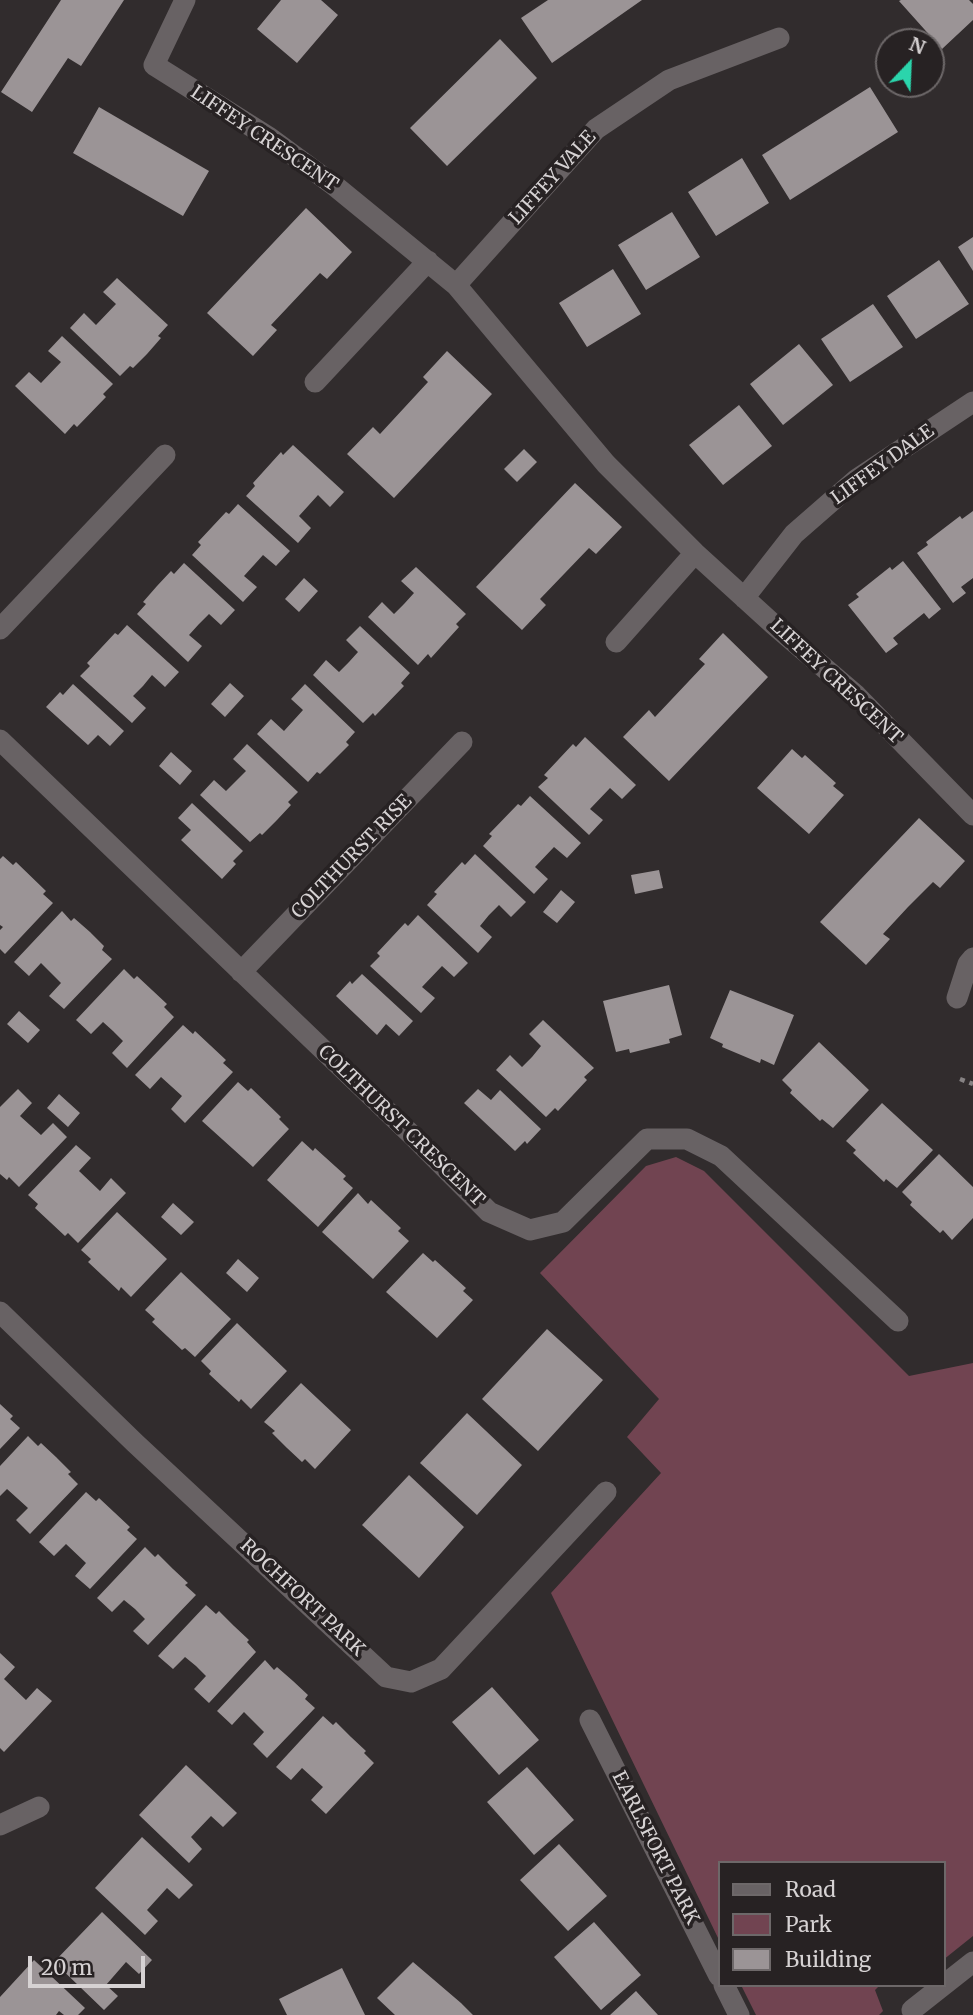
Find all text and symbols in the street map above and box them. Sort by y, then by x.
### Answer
north arrow [875,28,945,98]
text: N [906,32,929,59]
street label: LIFFEY CRESCENT [186,81,342,197]
street label: LIFFEY VALE [505,126,601,230]
street label: LIFFEY DALE [827,420,939,510]
street label: LIFFEY CRESCENT [765,615,907,749]
street label: COLTHURST RISE [287,790,417,924]
street label: COLTHURST CRESCENT [313,1041,489,1211]
street label: ROCHFORT PARK [235,1535,369,1661]
street label: EARLSFORT PARK [607,1768,703,1928]
legend [718,1861,945,1987]
text: Road [785,1876,836,1903]
text: Park [785,1911,832,1938]
scale bar [32,1941,149,1985]
text: Building [785,1946,871,1973]
text: 20 m [41,1954,92,1981]

